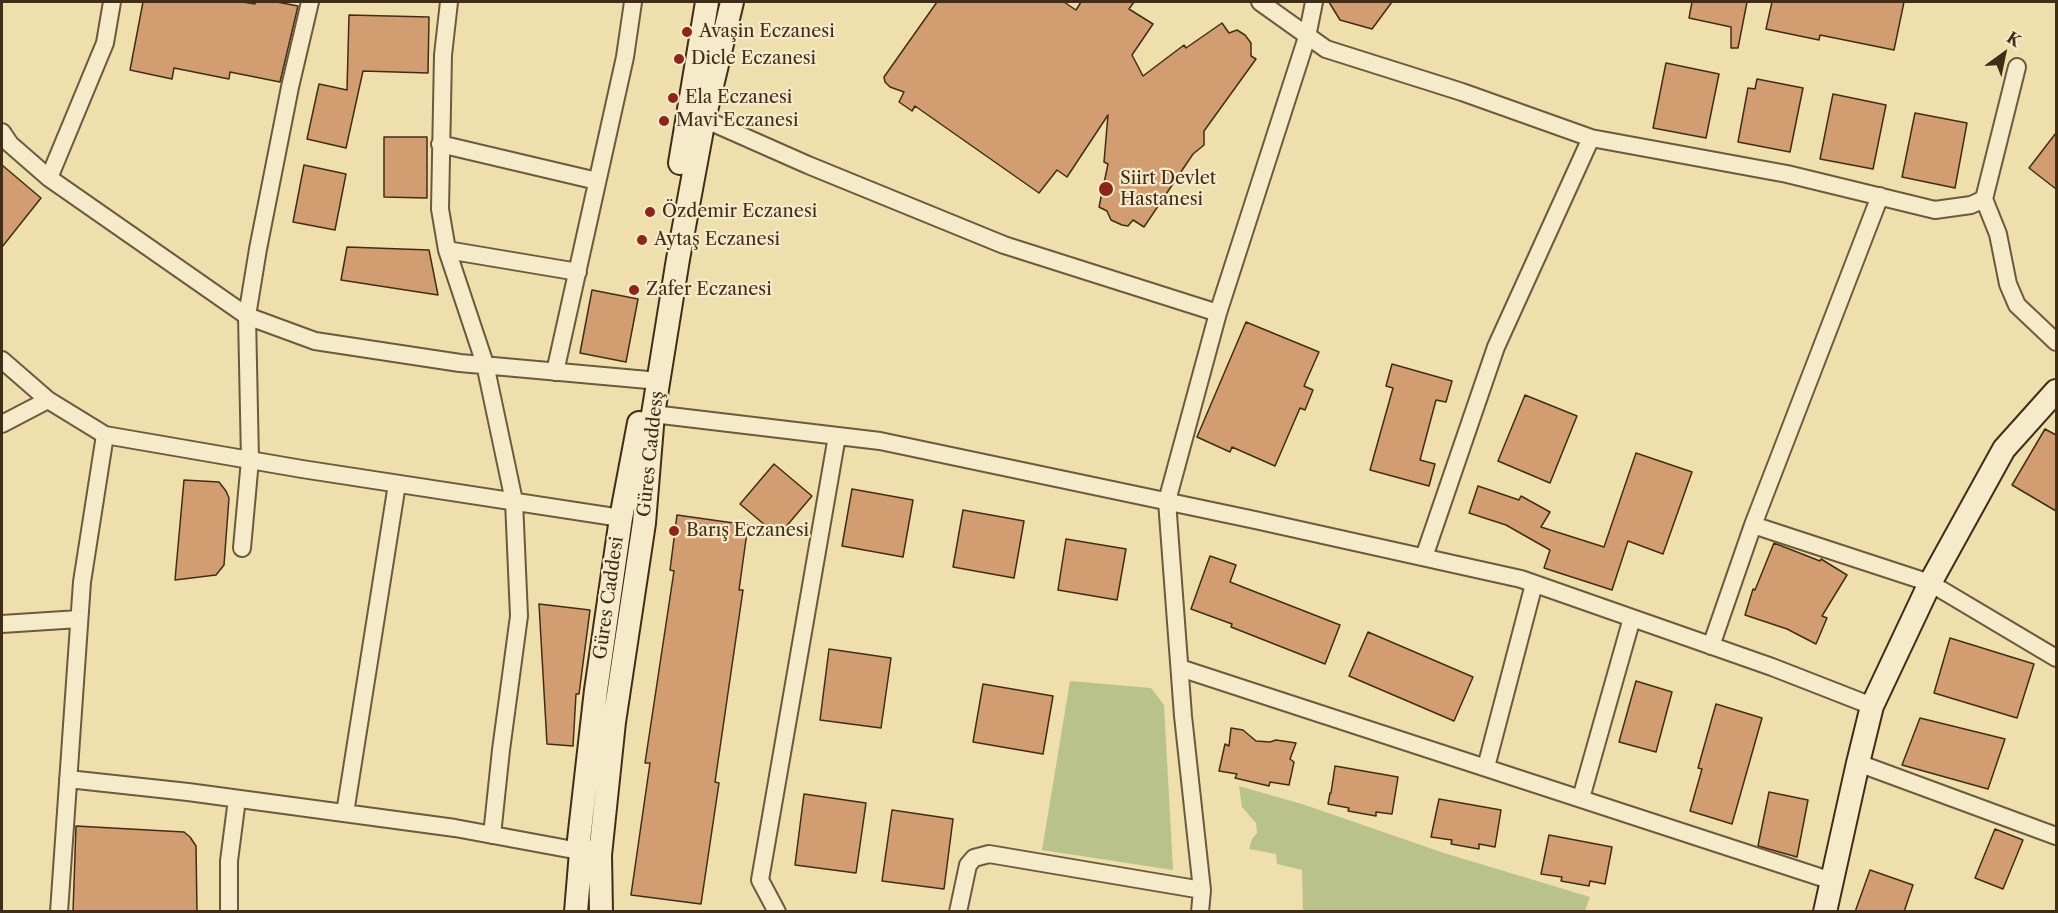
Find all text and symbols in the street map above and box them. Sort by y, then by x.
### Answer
place label: Avaşin Eczanesi [699,21,835,43]
north arrow [1974,24,2034,84]
marker: Avaşin Eczanesi [680,25,694,39]
text: K [2003,27,2025,51]
place label: Dicle Eczanesi [691,48,816,70]
marker: Dicle Eczanesi [672,52,686,66]
place label: Ela Eczanesi [685,87,792,109]
marker: Ela Eczanesi [666,91,680,105]
place label: Mavi Eczanesi [676,110,798,132]
marker: Mavi Eczanesi [657,114,671,128]
place label: Siirt Devlet Hastanesi [1120,168,1216,210]
marker: Siirt Devlet Hastanesi [1097,180,1115,198]
place label: Özdemir Eczanesi [662,201,817,223]
marker: Özdemir Eczanesi [643,205,657,219]
place label: Aytaş Eczanesi [654,229,780,251]
marker: Aytaş Eczanesi [635,233,649,247]
place label: Zafer Eczanesi [646,279,772,301]
marker: Zafer Eczanesi [627,283,641,297]
street label: Güres Caddesş [634,390,668,518]
place label: Barış Eczanesi [686,520,809,542]
marker: Barış Eczanesi [667,524,681,538]
street label: Güres Caddesi [590,535,628,661]

